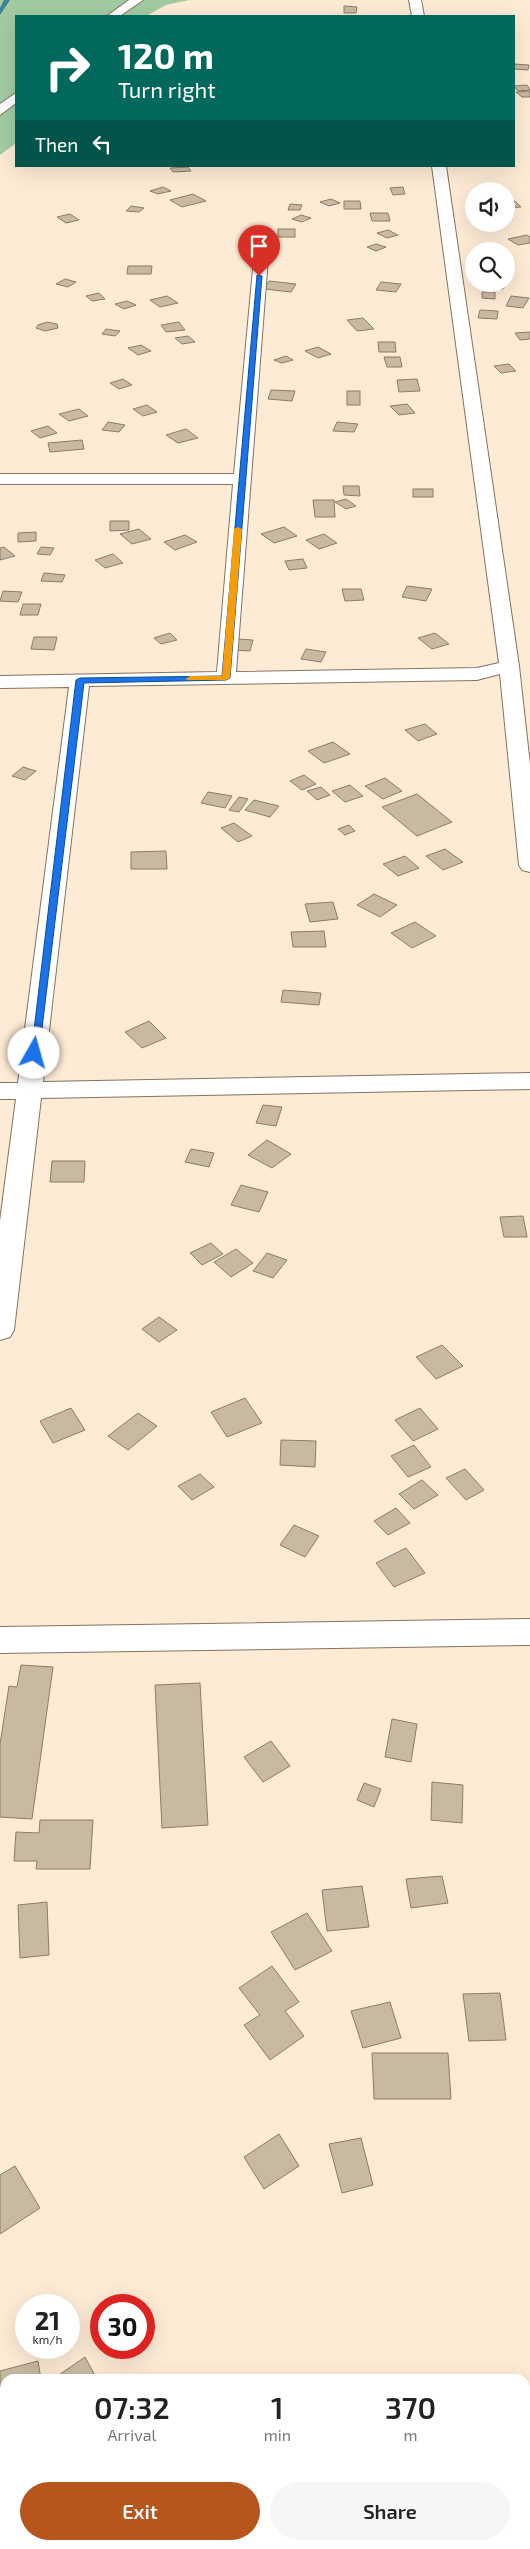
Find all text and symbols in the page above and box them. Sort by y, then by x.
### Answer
text: 120 m [118,34,214,76]
icon: right [35,35,100,100]
text: Turn right [118,76,216,102]
icon: left [88,130,116,158]
text: Then [35,133,78,156]
map controls [465,182,515,292]
button: sound [465,182,515,232]
pin [238,225,280,276]
icon: arrive [245,232,273,260]
button: search [465,242,515,292]
position arrow [7,1026,59,1078]
speed limit sign: 30 [90,2294,155,2359]
text: 21 [35,2305,60,2335]
text: km/h [33,2332,62,2346]
text: 07:32 [94,2389,170,2425]
text: 1 [271,2389,284,2425]
text: 370 [385,2389,436,2425]
text: Arrival [107,2425,156,2444]
text: min [264,2425,291,2444]
text: m [403,2425,417,2444]
button: Exit [20,2482,260,2540]
button: Share [270,2482,510,2540]

